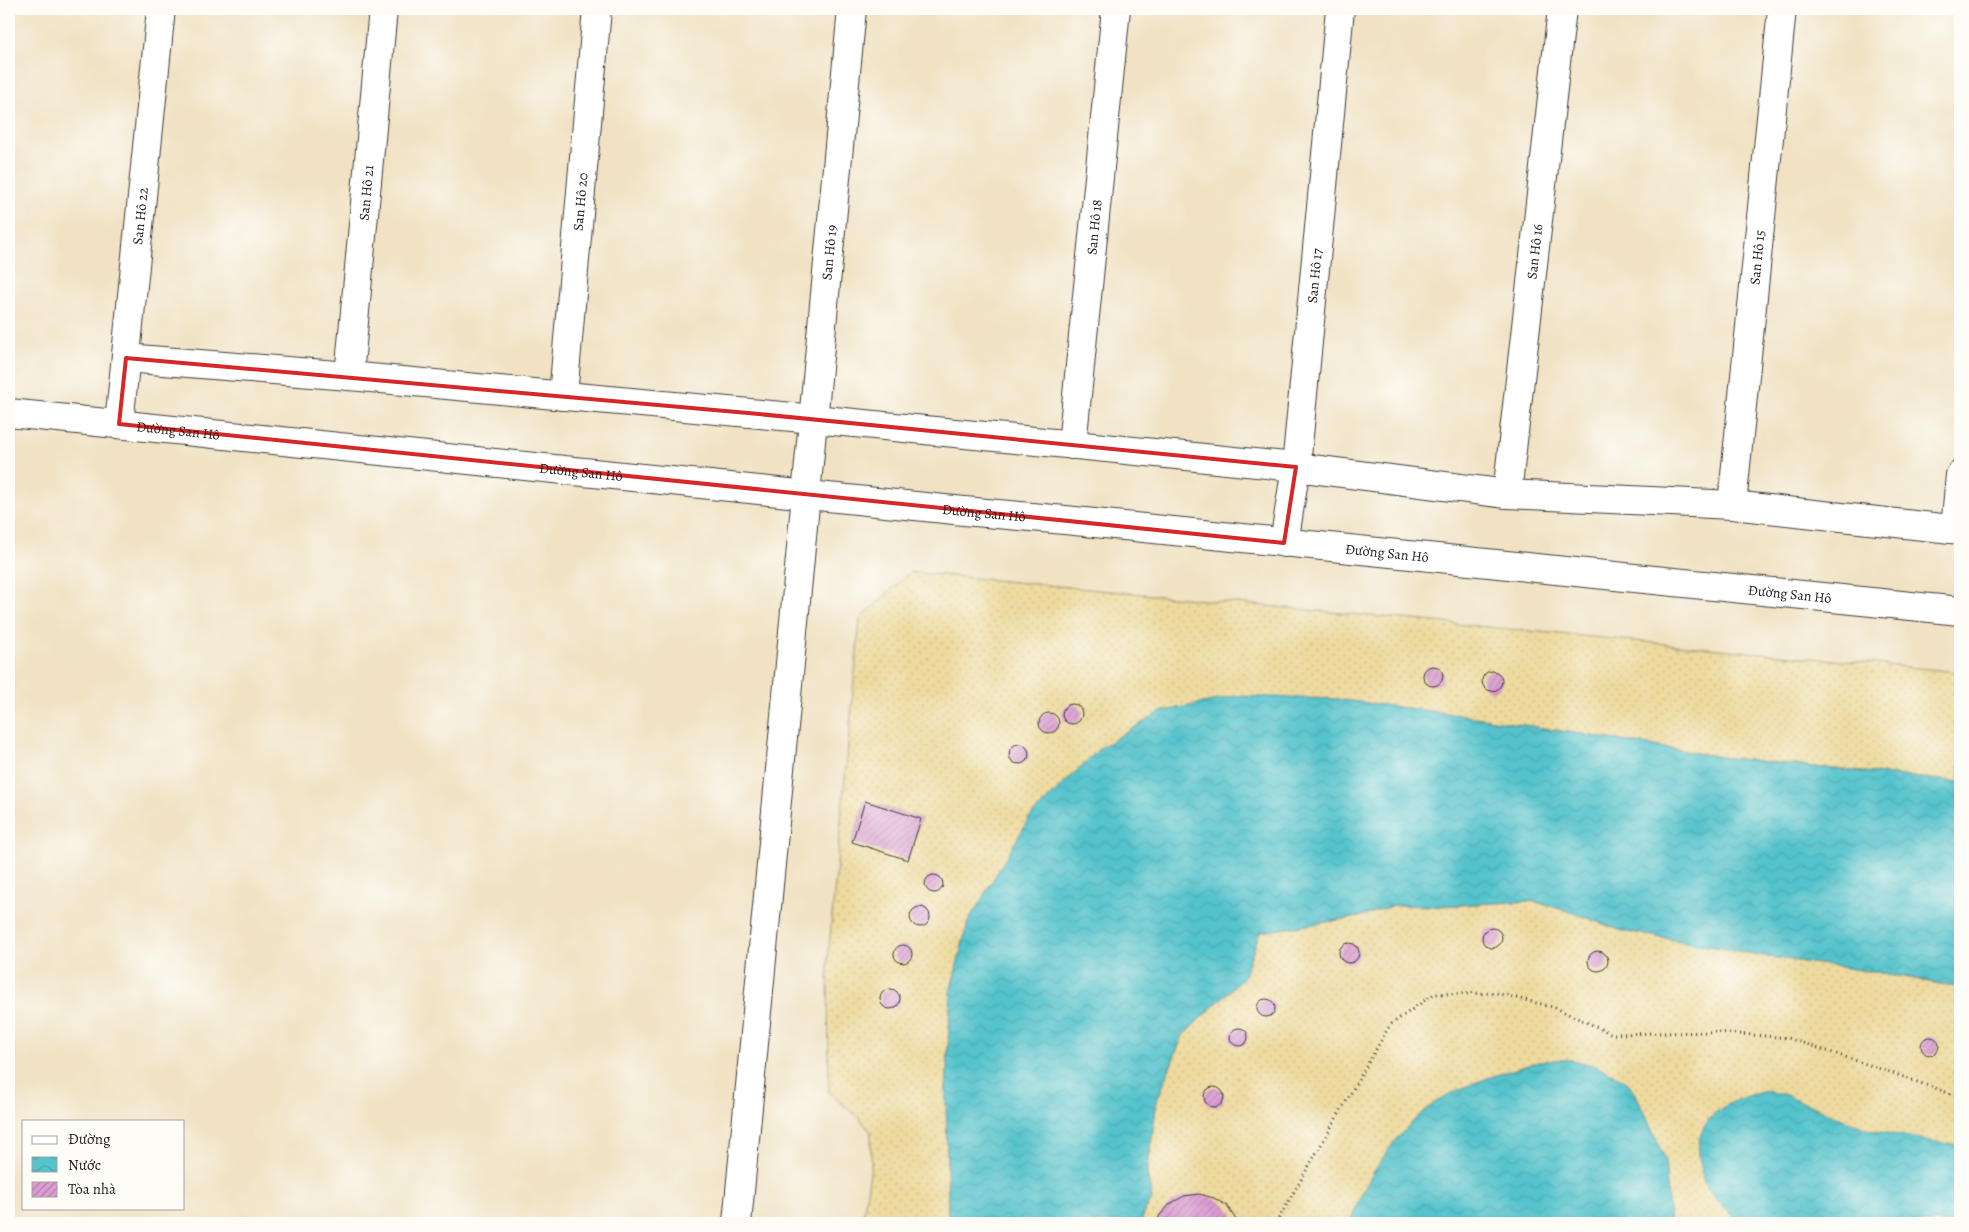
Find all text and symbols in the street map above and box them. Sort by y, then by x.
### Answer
street label: San Hô 21 [354,164,379,221]
street label: San Hô 20 [569,172,593,232]
street label: San Hô 22 [128,186,153,246]
street label: San Hô 18 [1082,198,1107,256]
street label: San Hô 16 [1522,223,1548,280]
street label: San Hô 19 [817,224,842,281]
street label: San Hô 15 [1745,229,1770,286]
street label: San Hô 17 [1303,248,1327,304]
street label: Đường San Hô [135,417,221,445]
street label: Đường San Hô [538,458,624,486]
street label: Đường San Hô [941,500,1026,526]
street label: Đường San Hô [1344,540,1430,567]
street label: Đường San Hô [1747,581,1832,608]
legend [22,1120,185,1210]
text: Đường [68,1129,111,1149]
text: Nước [68,1155,101,1175]
text: Tòa nhà [68,1179,116,1199]

